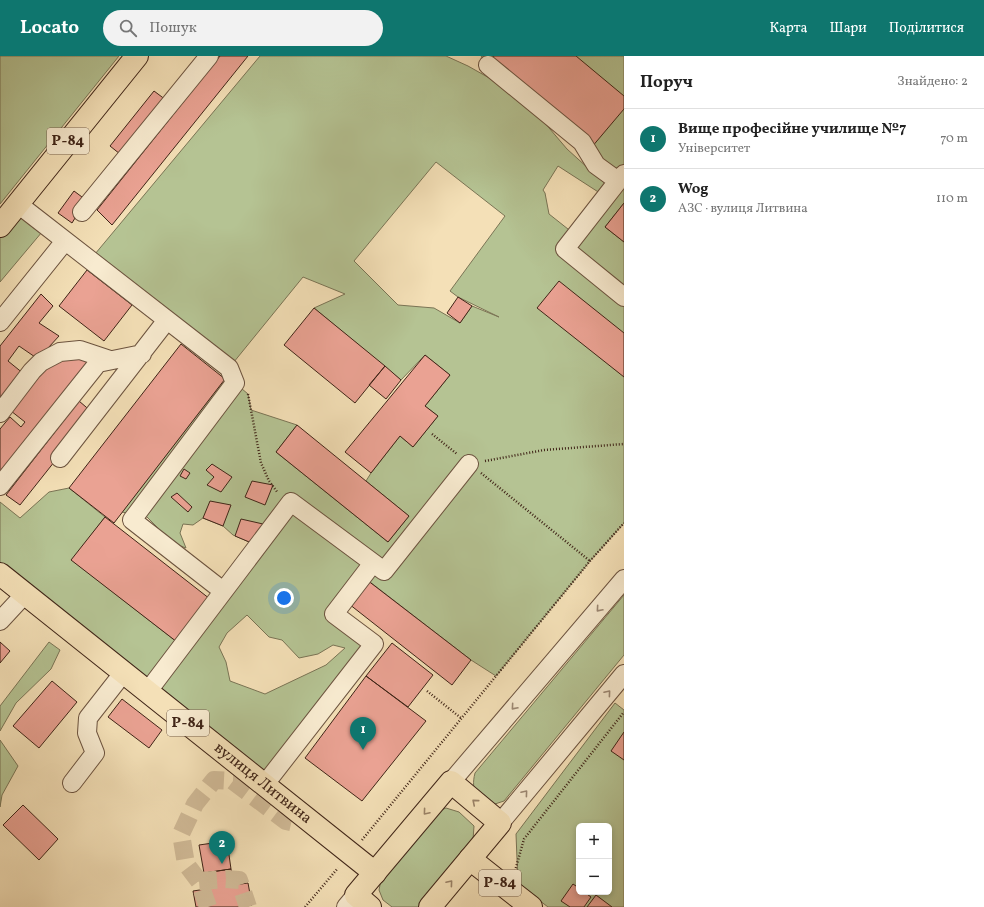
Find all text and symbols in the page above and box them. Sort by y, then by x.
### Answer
search box [103,10,383,46]
text: Locato [20,15,79,41]
icon: search [117,17,139,39]
text: Пошук [149,18,197,39]
text: Карта [770,19,808,38]
text: Шари [830,19,867,38]
text: Поділитися [889,19,964,38]
text: Поруч [640,71,693,94]
text: Знайдено: 2 [897,73,968,91]
text: Вище професійне училище №7 [678,119,906,140]
road number: Р-84 [47,128,89,154]
text: 1 [650,130,656,148]
text: 70 m [940,130,968,148]
text: Університет [678,140,750,158]
text: Wog [678,179,709,200]
text: 2 [650,190,656,208]
text: 110 m [936,190,968,208]
text: АЗС · вулиця Литвина [678,200,808,218]
your location [274,588,294,608]
one-way arrow [596,604,603,611]
one-way arrow [604,690,611,697]
one-way arrow [512,703,519,710]
road number: Р-84 [167,710,209,736]
pin: 1 [350,717,376,750]
street label: вулиця Литвина [209,738,316,829]
one-way arrow [520,790,527,797]
one-way arrow [473,800,480,807]
one-way arrow [423,807,430,814]
map controls [576,823,612,895]
button: + [576,823,612,859]
pin: 2 [209,831,235,864]
button: − [576,859,612,895]
road number: Р-84 [479,870,521,896]
one-way arrow [445,881,452,888]

